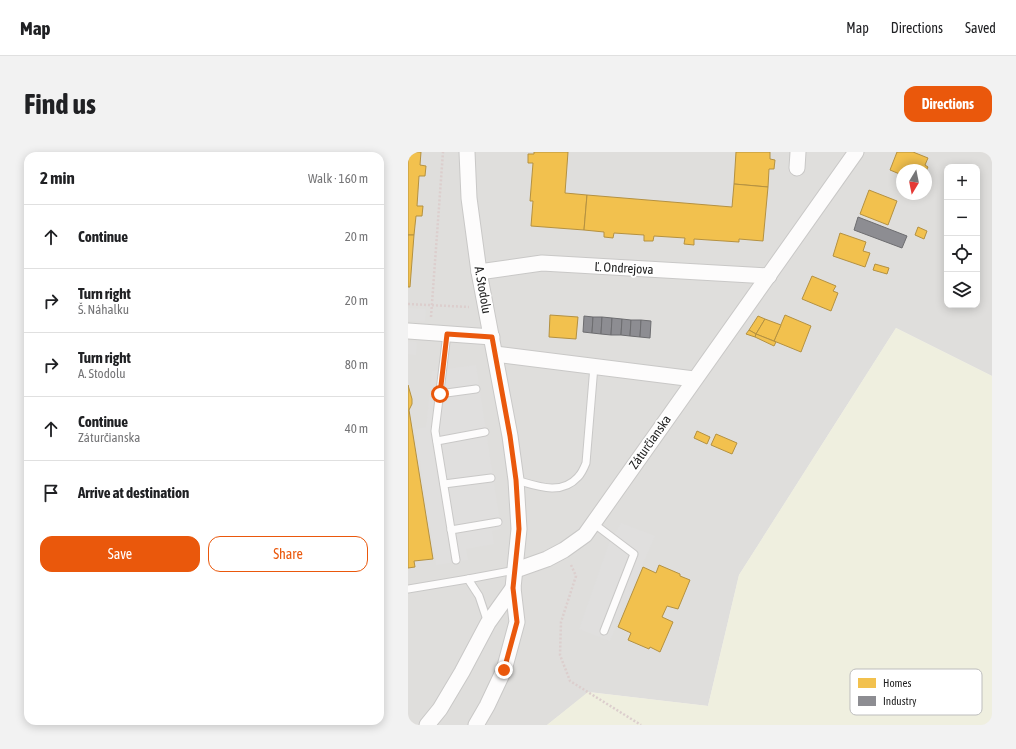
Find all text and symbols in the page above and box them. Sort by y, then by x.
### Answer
text: Map [20,17,51,39]
text: Map [846,20,869,36]
text: Directions [891,20,943,36]
text: Saved [965,20,996,36]
button: Directions [904,86,992,122]
text: Find us [24,88,96,120]
north arrow [896,164,932,200]
map controls [944,164,980,308]
button: + [944,164,980,200]
text: 2 min [40,168,75,188]
text: Walk · 160 m [308,171,368,186]
button: − [944,200,980,236]
icon: ahead [40,226,62,248]
text: Continue [78,228,128,245]
text: 20 m [345,229,368,244]
button: locate [944,236,980,272]
street label: Ľ. Ondrejova [594,259,654,277]
street label: A. Stodolu [471,265,495,315]
button: layers [944,272,980,308]
text: Turn right [78,285,131,302]
icon: right [40,290,62,312]
text: 20 m [345,293,368,308]
text: Š. Náhalku [78,302,129,317]
text: Turn right [78,349,131,366]
icon: right [40,354,62,376]
text: 80 m [345,357,368,372]
text: A. Stodolu [78,366,126,381]
route start [431,385,449,403]
street label: Záturčianska [626,412,674,472]
text: Continue [78,413,128,430]
icon: ahead [40,418,62,440]
text: 40 m [345,421,368,436]
text: Záturčianska [78,430,140,445]
icon: arrive [40,482,62,504]
text: Arrive at destination [78,484,189,501]
button: Save [40,536,200,572]
button: Share [208,536,368,572]
route end [495,661,513,679]
legend [850,669,982,715]
text: Homes [883,677,911,689]
text: Industry [883,695,917,707]

